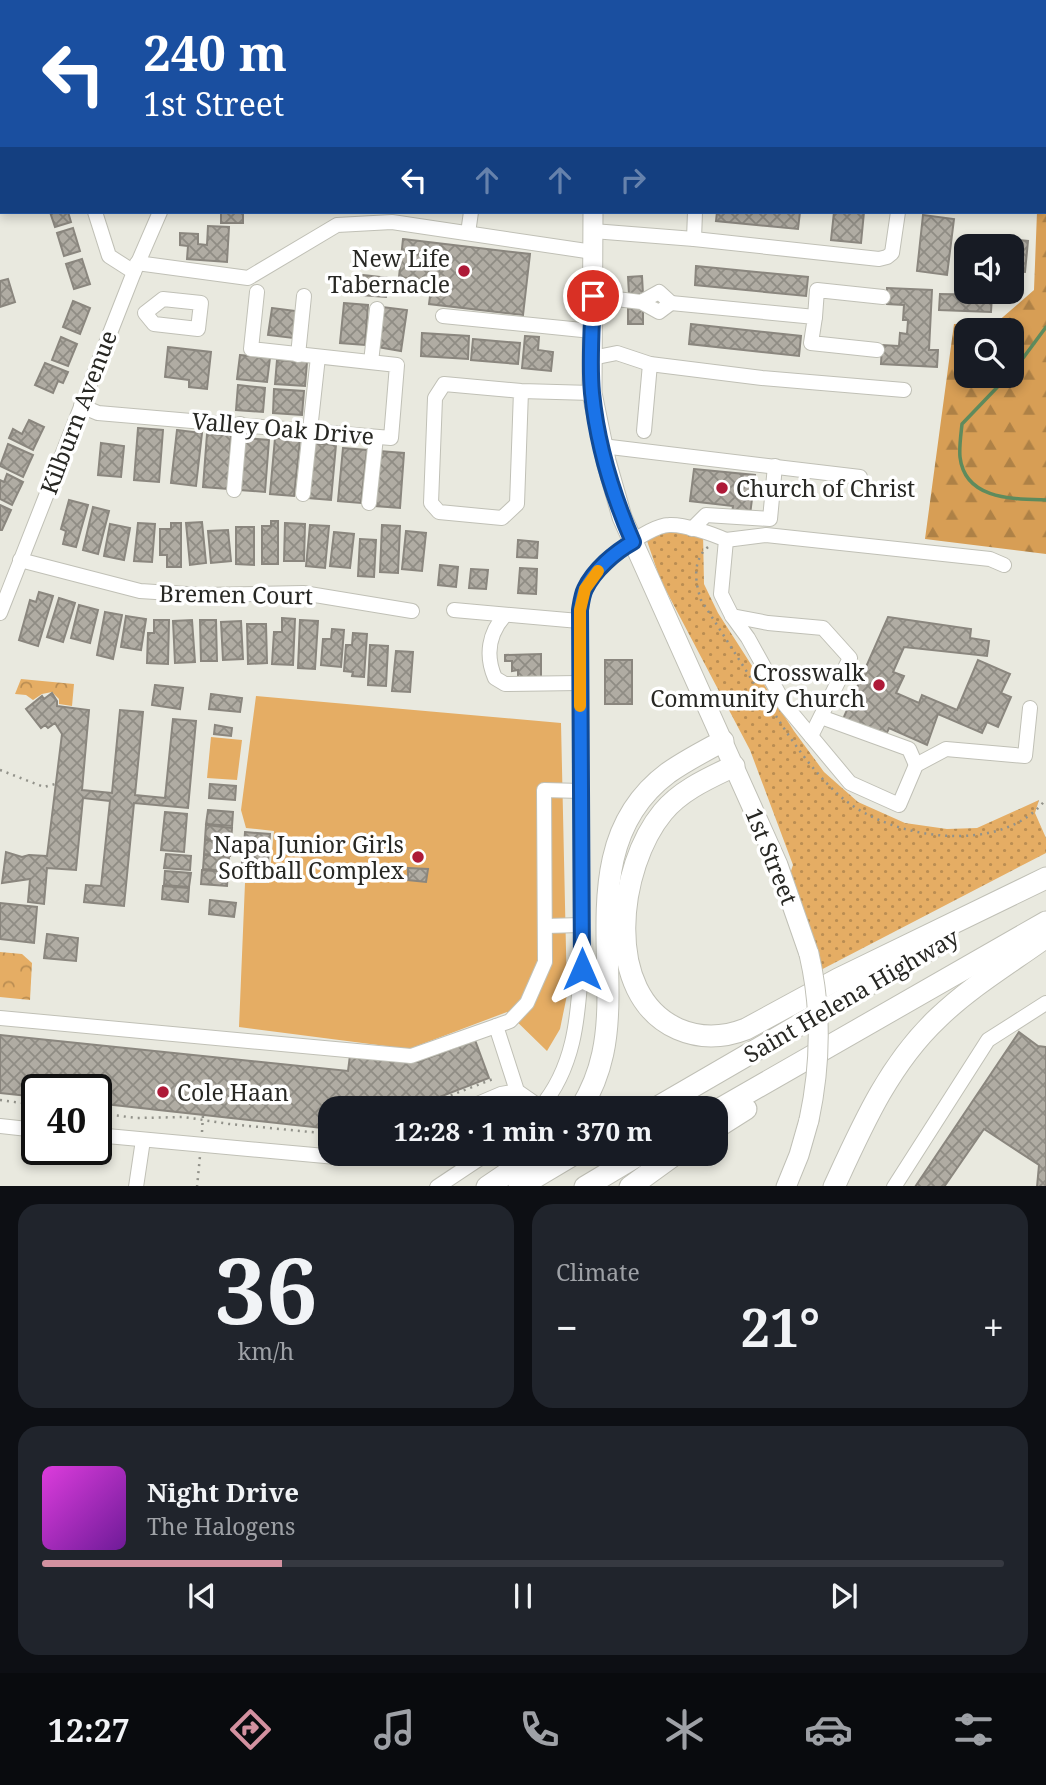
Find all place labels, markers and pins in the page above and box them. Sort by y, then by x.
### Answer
place label: New Life Tabernacle [328,242,450,300]
marker: New Life Tabernacle [456,263,472,279]
pin [563,266,623,326]
place label: Church of Christ [736,472,915,504]
marker: Church of Christ [714,480,730,496]
place label: Crosswalk Community Church [650,656,866,714]
marker: Crosswalk Community Church [871,677,887,693]
place label: Napa Junior Girls Softball Complex [213,828,405,886]
marker: Napa Junior Girls Softball Complex [410,849,426,865]
place label: Cole Haan [177,1076,289,1108]
marker: Cole Haan [155,1084,171,1100]

